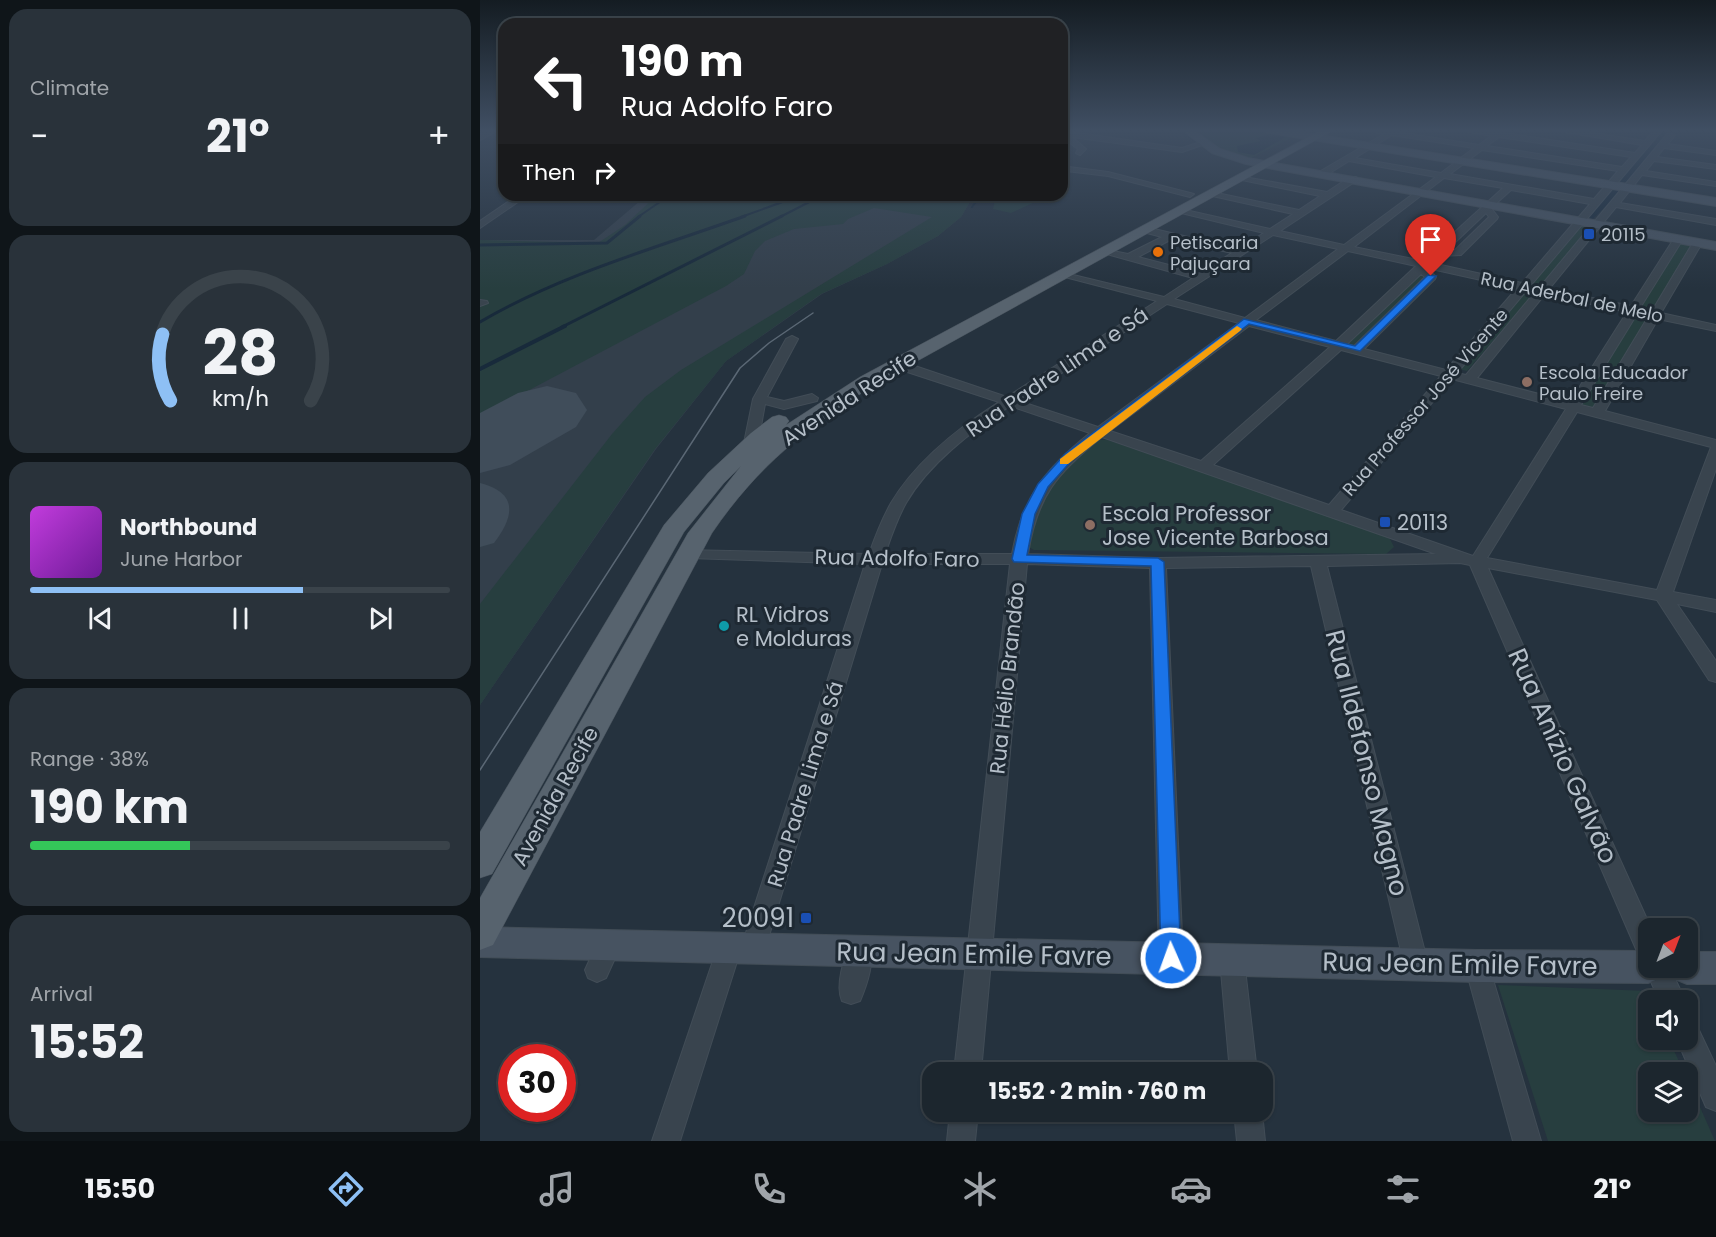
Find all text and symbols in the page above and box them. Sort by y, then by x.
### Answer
text: 190 m [621,32,743,91]
icon: left [522,42,600,120]
text: Climate [30,74,109,102]
text: Rua Adolfo Faro [621,88,833,125]
text: 21° [206,105,270,168]
text: − [30,113,48,160]
text: + [427,113,450,160]
icon: right [588,156,621,189]
text: Then [522,157,576,188]
pin [1405,214,1456,276]
place label: 20115 [1601,222,1645,247]
icon: arrive [1414,223,1447,256]
marker: 20115 [1582,227,1596,241]
place label: Petiscaria Pajuçara [1170,230,1258,276]
marker: Petiscaria Pajuçara [1151,245,1165,259]
street label: Rua Aderbal de Melo [1478,265,1666,329]
street label: Rua Padre Lima e Sá [960,300,1154,444]
street label: Rua Professor José Vicente [1336,303,1514,501]
text: 28 [202,309,278,397]
street label: Avenida Recife [776,344,922,452]
place label: Escola Educador Paulo Freire [1539,360,1688,406]
marker: Escola Educador Paulo Freire [1520,375,1534,389]
text: km/h [211,384,269,415]
place label: Escola Professor Jose Vicente Barbosa [1102,499,1329,552]
place label: 20113 [1397,508,1448,537]
text: Northbound [120,512,257,543]
marker: 20113 [1378,515,1392,529]
marker: Escola Professor Jose Vicente Barbosa [1083,518,1097,532]
street label: Rua Adolfo Faro [814,542,980,574]
text: June Harbor [120,545,243,573]
street label: Rua Hélio Brandão [982,580,1032,776]
place label: RL Vidros e Molduras [736,600,852,653]
icon: previous [84,602,117,635]
icon: pause [224,602,257,635]
icon: next [364,602,397,635]
marker: RL Vidros e Molduras [717,619,731,633]
street label: Rua Ildefonso Magno [1316,626,1418,900]
street label: Rua Anízio Galvão [1499,643,1627,869]
street label: Rua Padre Lima e Sá [760,678,850,890]
street label: Avenida Recife [505,721,605,871]
text: Range · 38% [30,745,149,773]
text: 190 km [30,776,189,839]
place label: 20091 [722,900,794,936]
marker: 20091 [799,911,813,925]
north arrow [1638,918,1698,978]
map controls [1638,918,1698,1122]
position arrow [1139,926,1203,990]
street label: Rua Jean Emile Favre [836,934,1112,974]
street label: Rua Jean Emile Favre [1322,944,1598,984]
text: Arrival [30,980,93,1008]
button: sound [1638,990,1698,1050]
text: 15:52 [30,1011,144,1074]
speed limit sign: 30 [498,1044,576,1122]
button: layers [1638,1062,1698,1122]
text: 15:52 · 2 min · 760 m [989,1076,1206,1107]
icon: directions [325,1168,367,1210]
icon: music [536,1168,578,1210]
icon: phone [748,1168,790,1210]
icon: climate [959,1168,1001,1210]
icon: car [1170,1168,1212,1210]
icon: filters [1382,1168,1424,1210]
text: 15:50 [85,1170,155,1207]
text: 21° [1593,1170,1631,1207]

